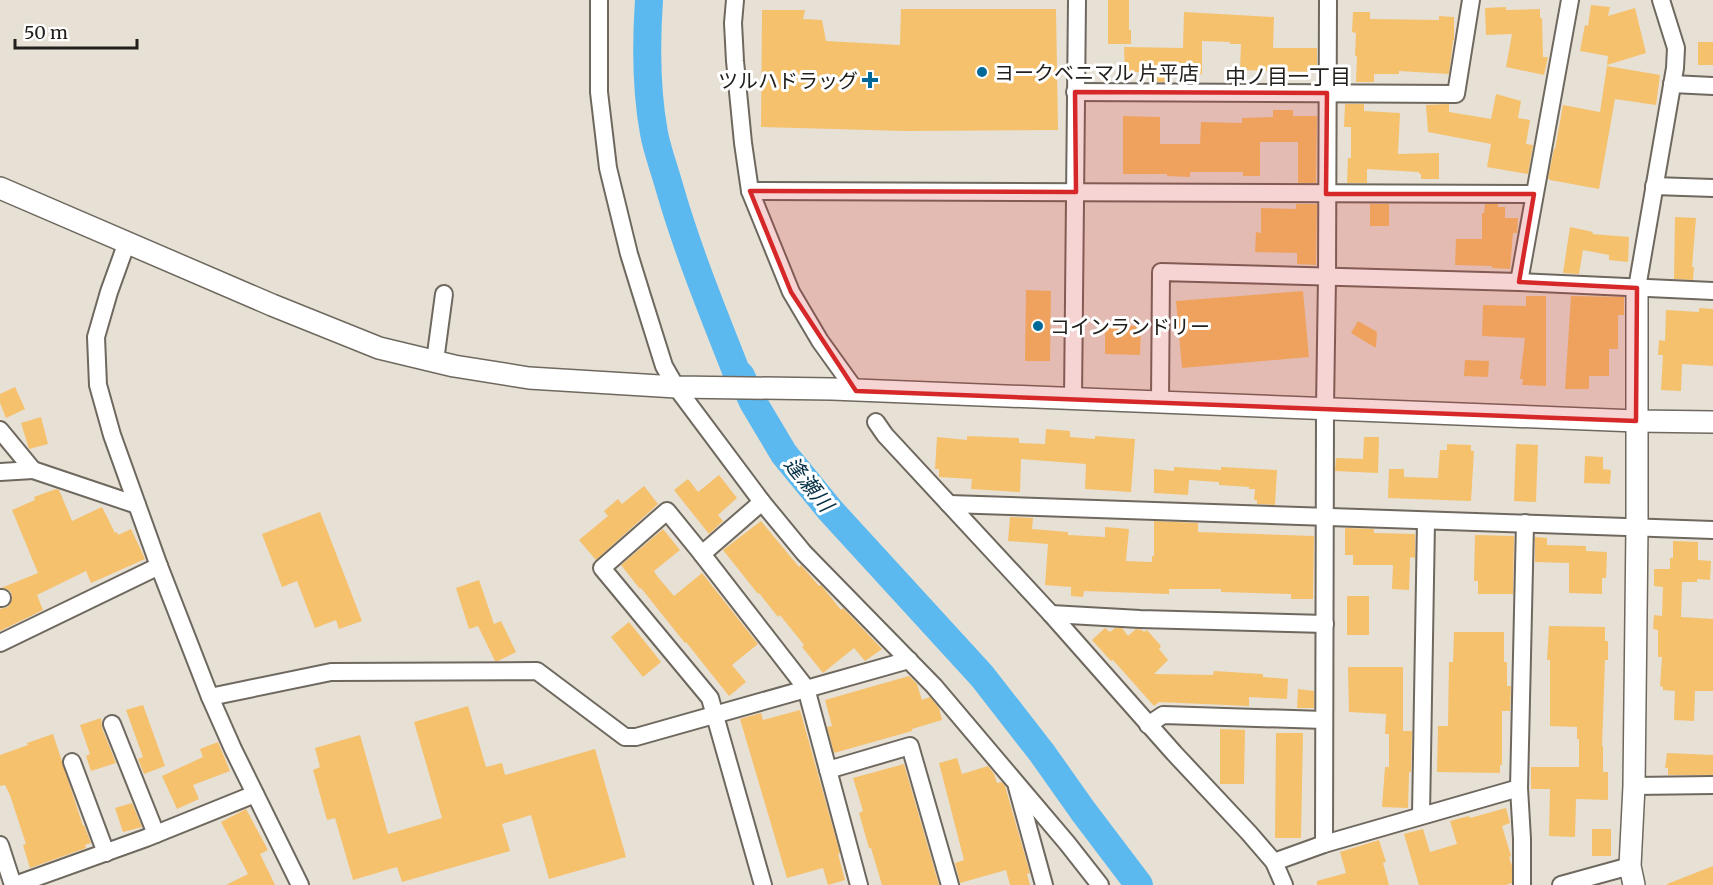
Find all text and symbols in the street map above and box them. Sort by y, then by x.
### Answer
scale bar [15,12,136,50]
text: 50 m [24,21,68,44]
place label: ヨークベニマル 片平店 [994,60,1199,85]
district label: 中ノ目一丁目 [1225,63,1351,90]
marker: ヨークベニマル 片平店 [975,65,989,79]
place label: ツルハドラッグ [718,68,858,93]
marker: ツルハドラッグ [863,73,877,87]
place label: コインランドリー [1050,314,1210,339]
marker: コインランドリー [1031,319,1045,333]
water label: 逢瀬川 [779,451,841,519]

